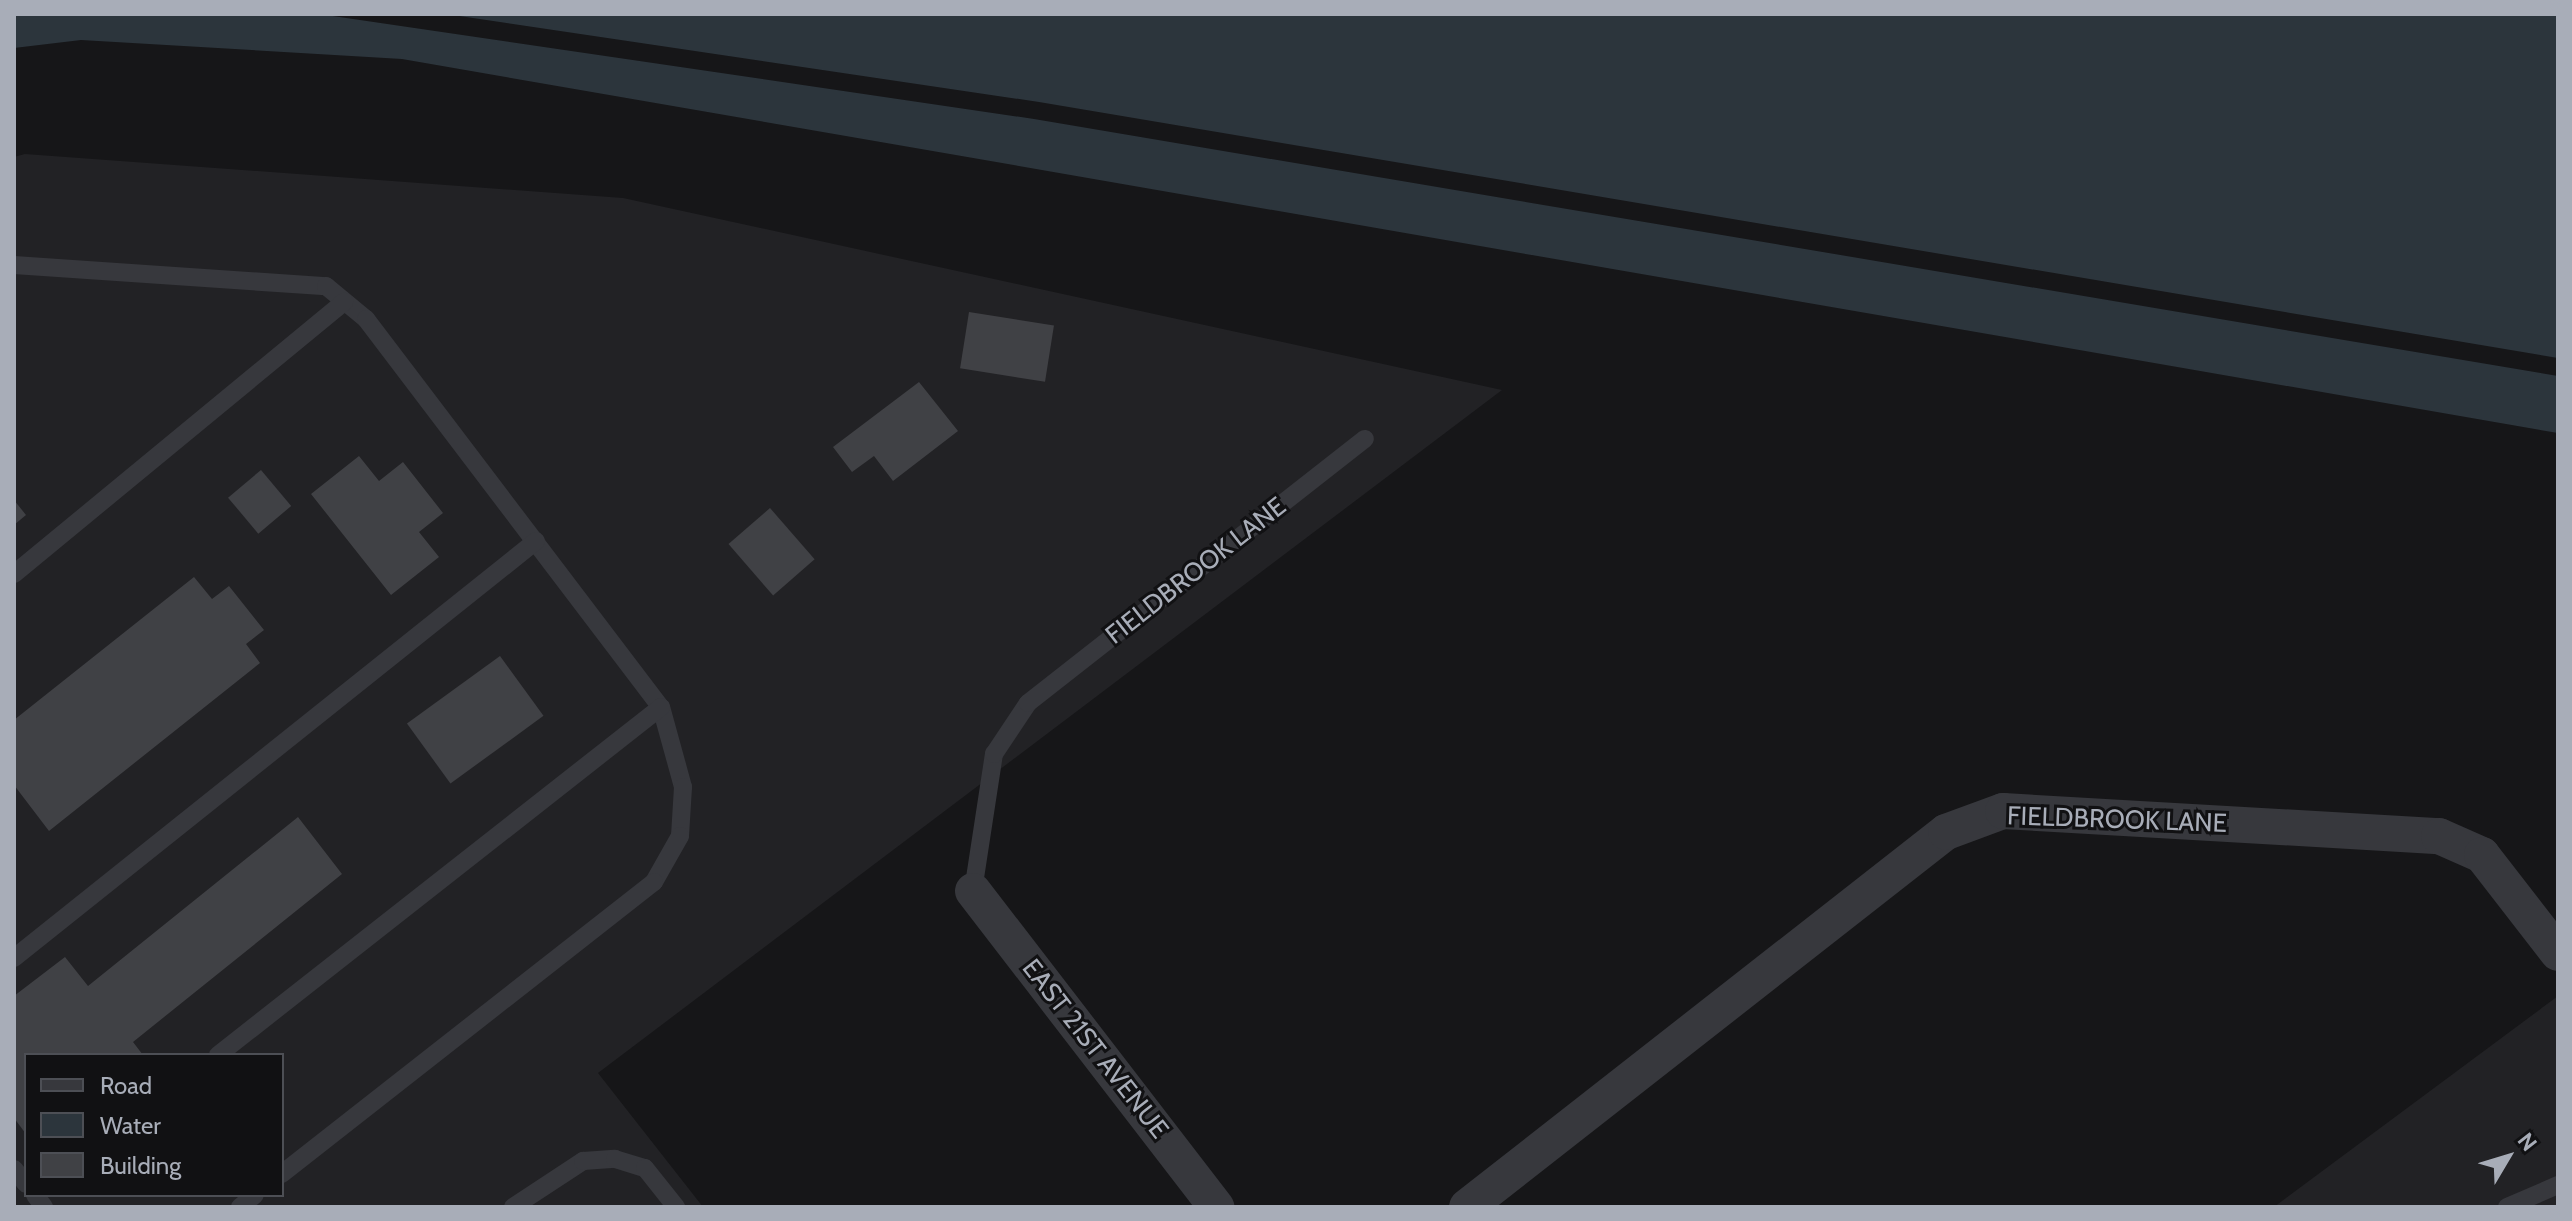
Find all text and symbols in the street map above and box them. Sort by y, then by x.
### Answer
street label: FIELDBROOK LANE [1100,491,1292,651]
street label: FIELDBROOK LANE [2006,801,2228,839]
street label: EAST 21ST AVENUE [1015,953,1175,1145]
legend [24,1053,284,1197]
text: Road [100,1071,152,1100]
text: Water [100,1111,161,1140]
north arrow [2468,1117,2548,1197]
text: N [2512,1127,2543,1156]
text: Building [100,1151,181,1180]

